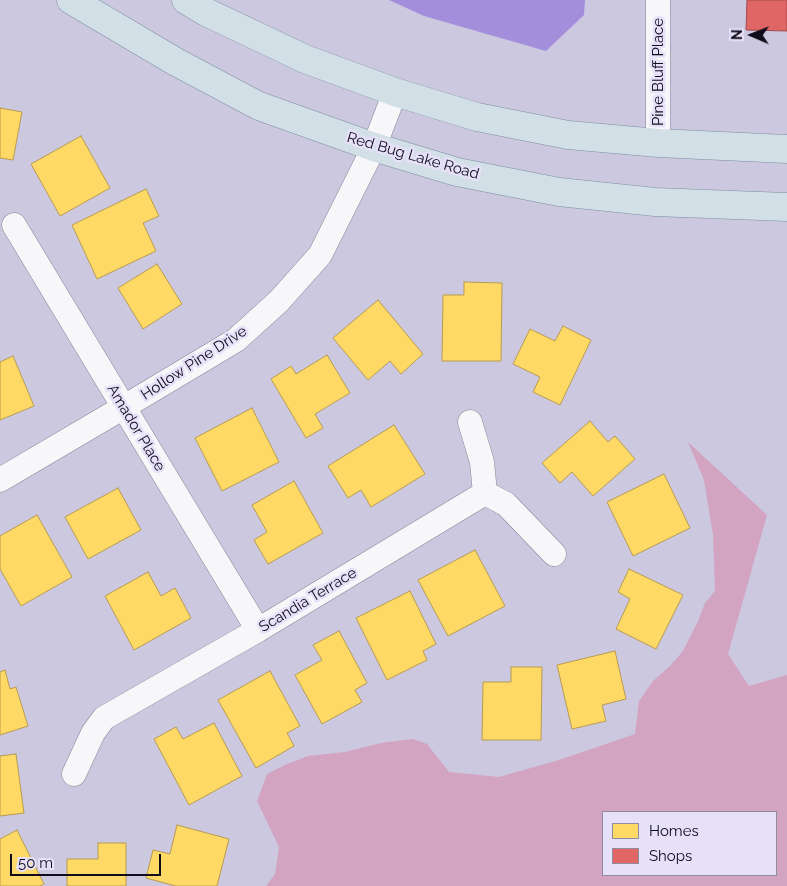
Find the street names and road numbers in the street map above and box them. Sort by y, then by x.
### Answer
street label: Pine Bluff Place [649,18,667,126]
street label: Red Bug Lake Road [345,129,481,183]
street label: Hollow Pine Drive [138,322,250,404]
street label: Amador Place [103,381,169,475]
street label: Scandia Terrace [256,564,360,636]

